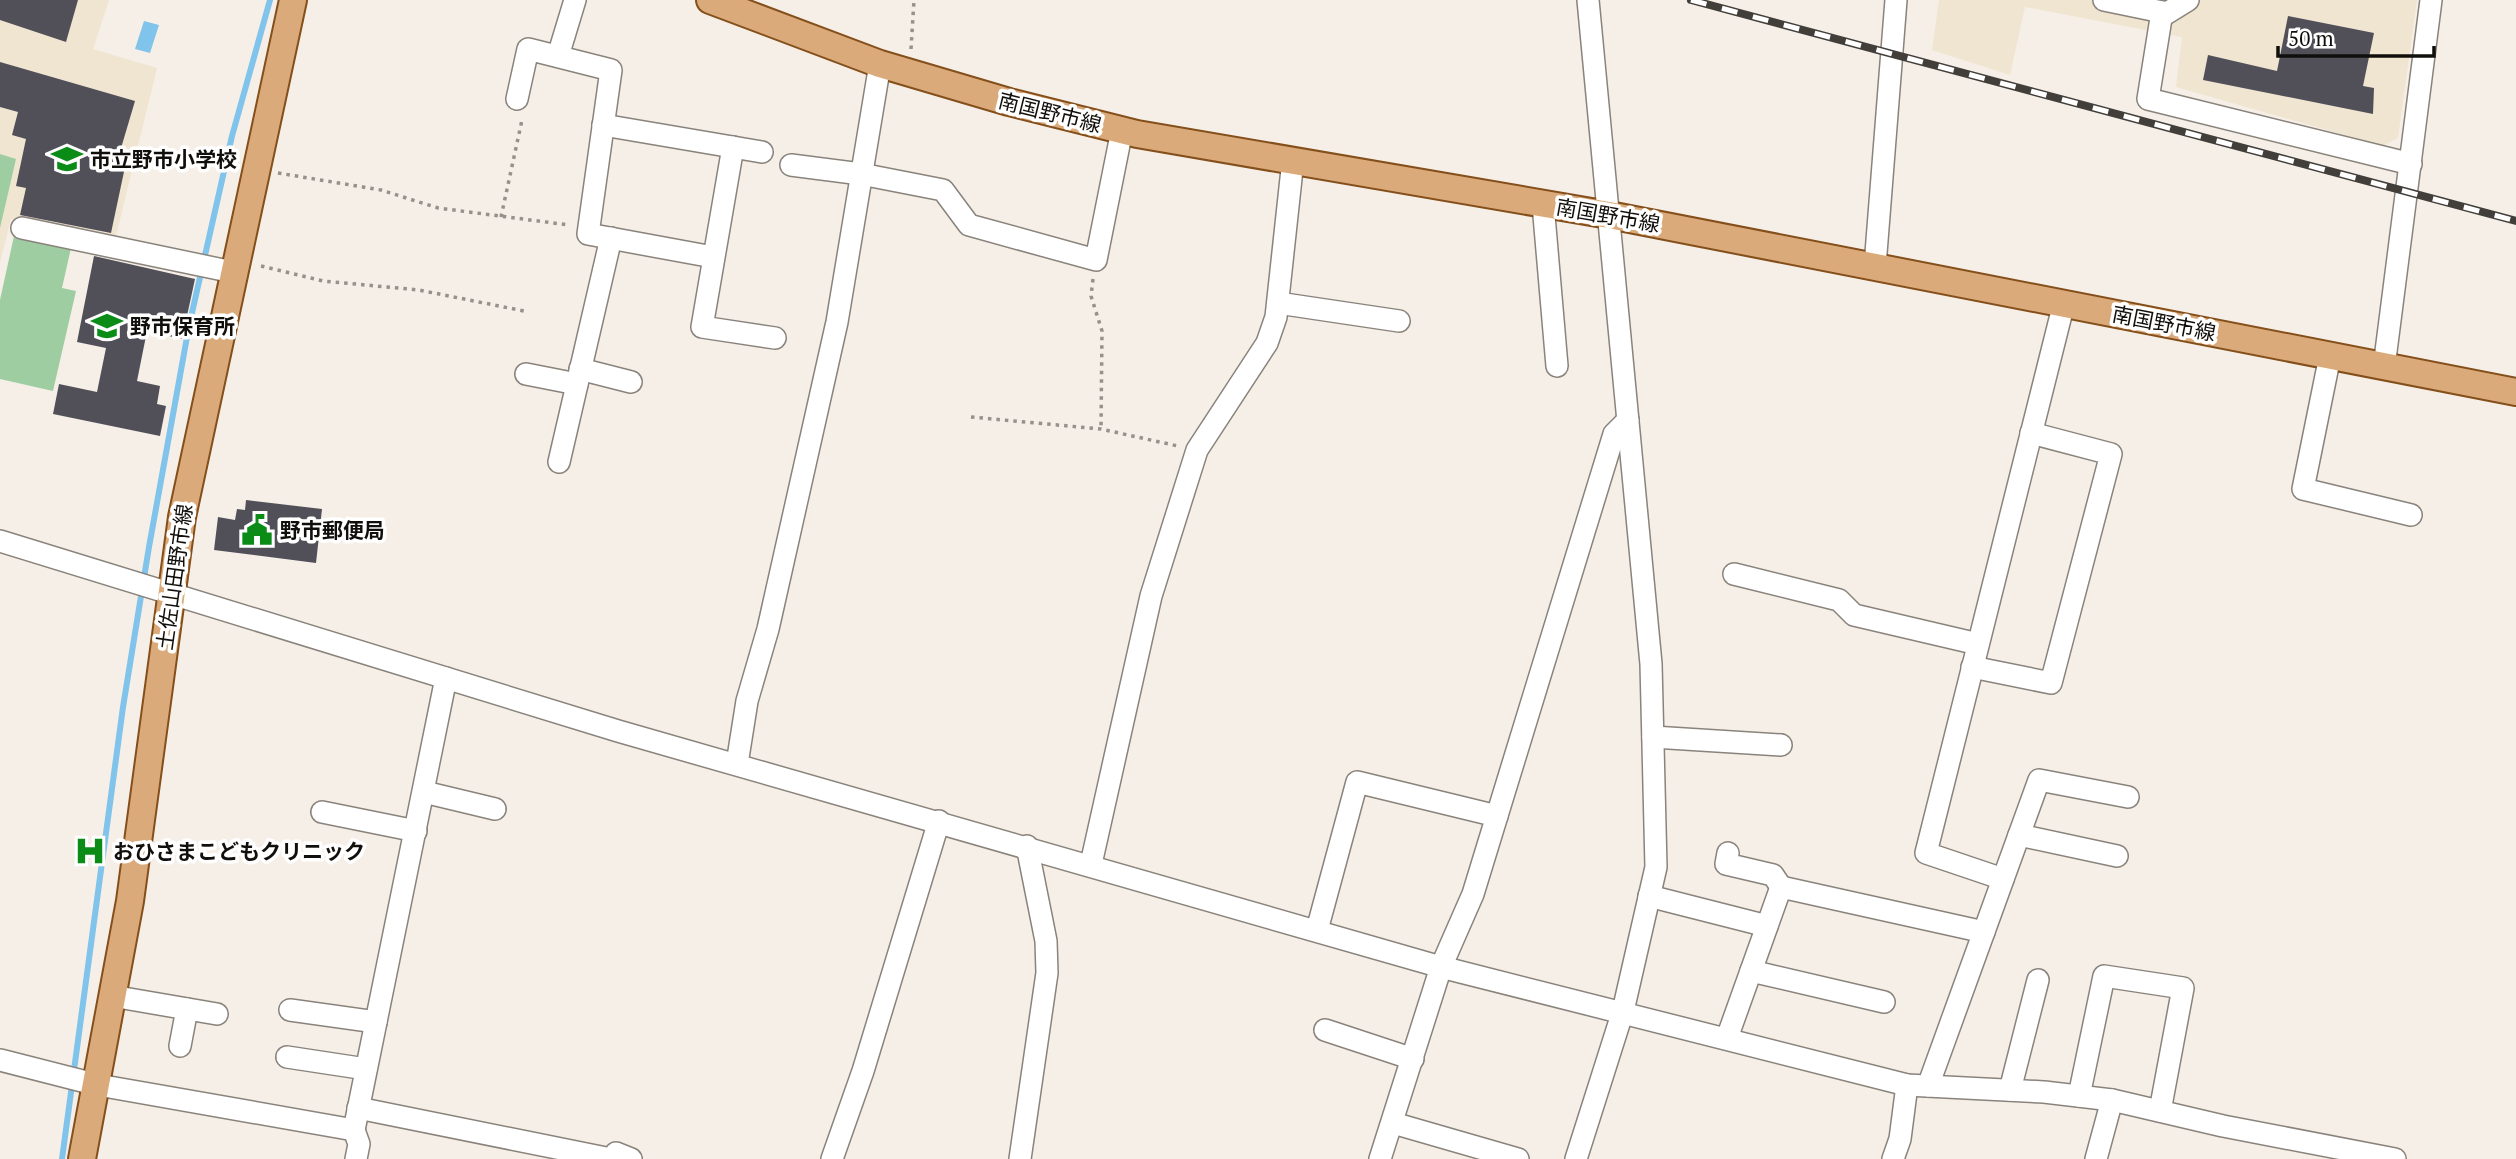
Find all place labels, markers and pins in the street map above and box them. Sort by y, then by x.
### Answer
school or university icon: 市立野市小学校 [50,142,84,176]
place label: 市立野市小学校 [90,145,237,173]
school or university icon: 野市保育所 [90,309,124,343]
place label: 野市保育所 [130,312,235,340]
public building icon: 野市郵便局 [240,513,274,547]
place label: 野市郵便局 [280,516,385,544]
hospital icon: おひさまこどもクリニック [73,834,107,868]
place label: おひさまこどもクリニック [113,837,365,865]

